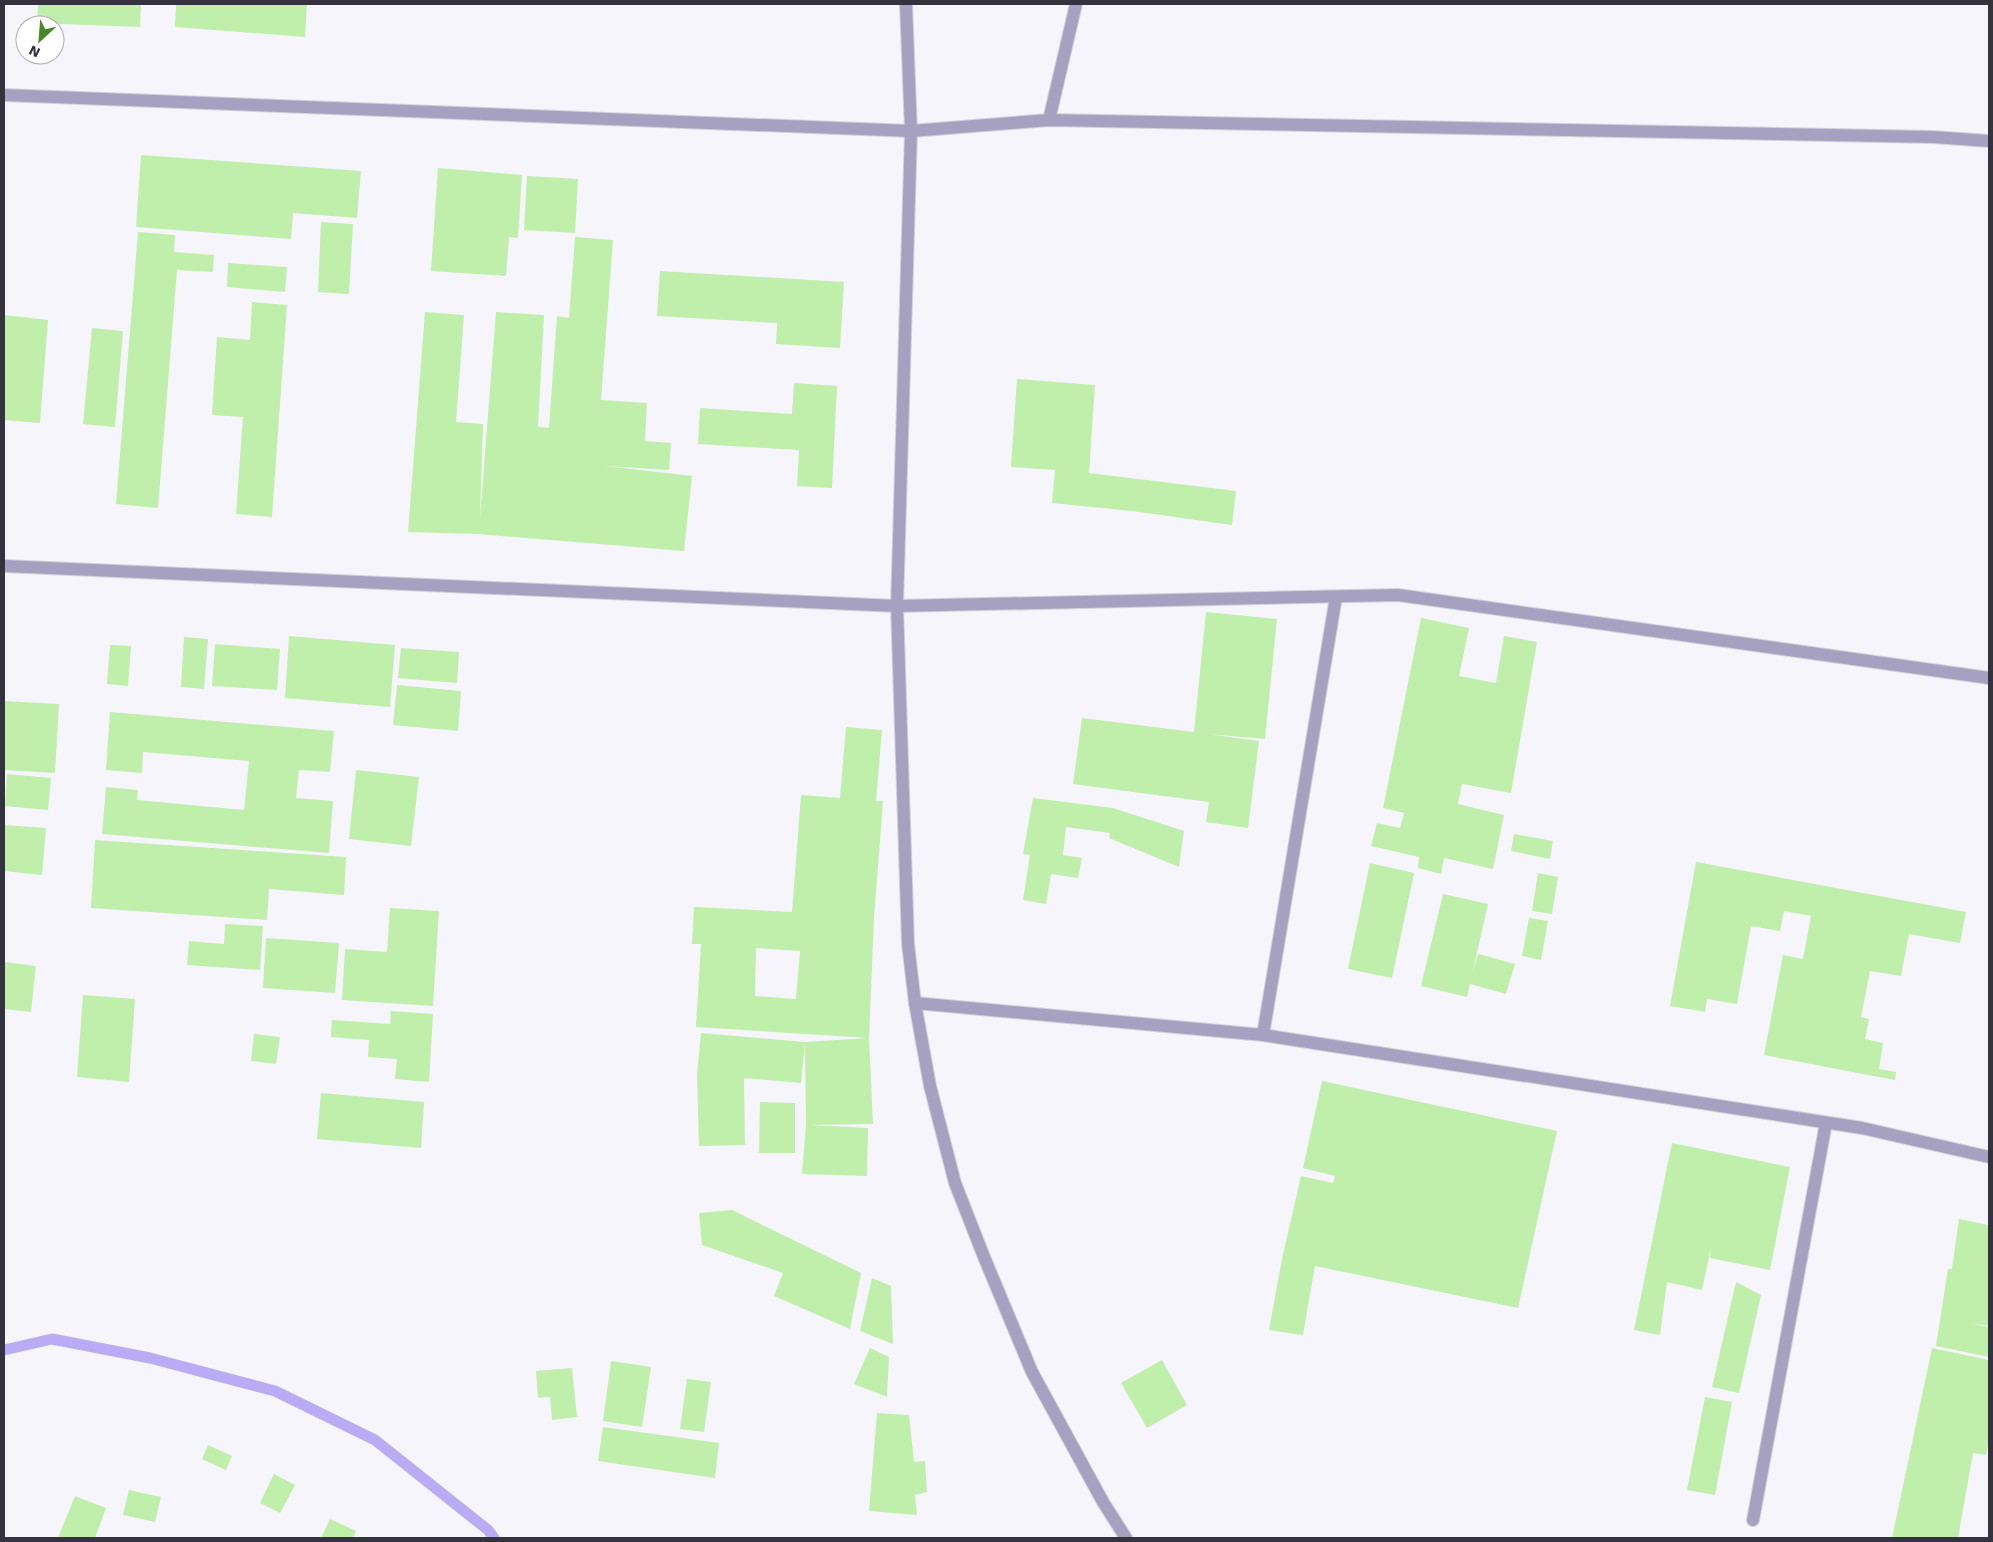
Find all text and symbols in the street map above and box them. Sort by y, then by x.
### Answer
north arrow [15,15,65,65]
text: N [26,42,42,61]

